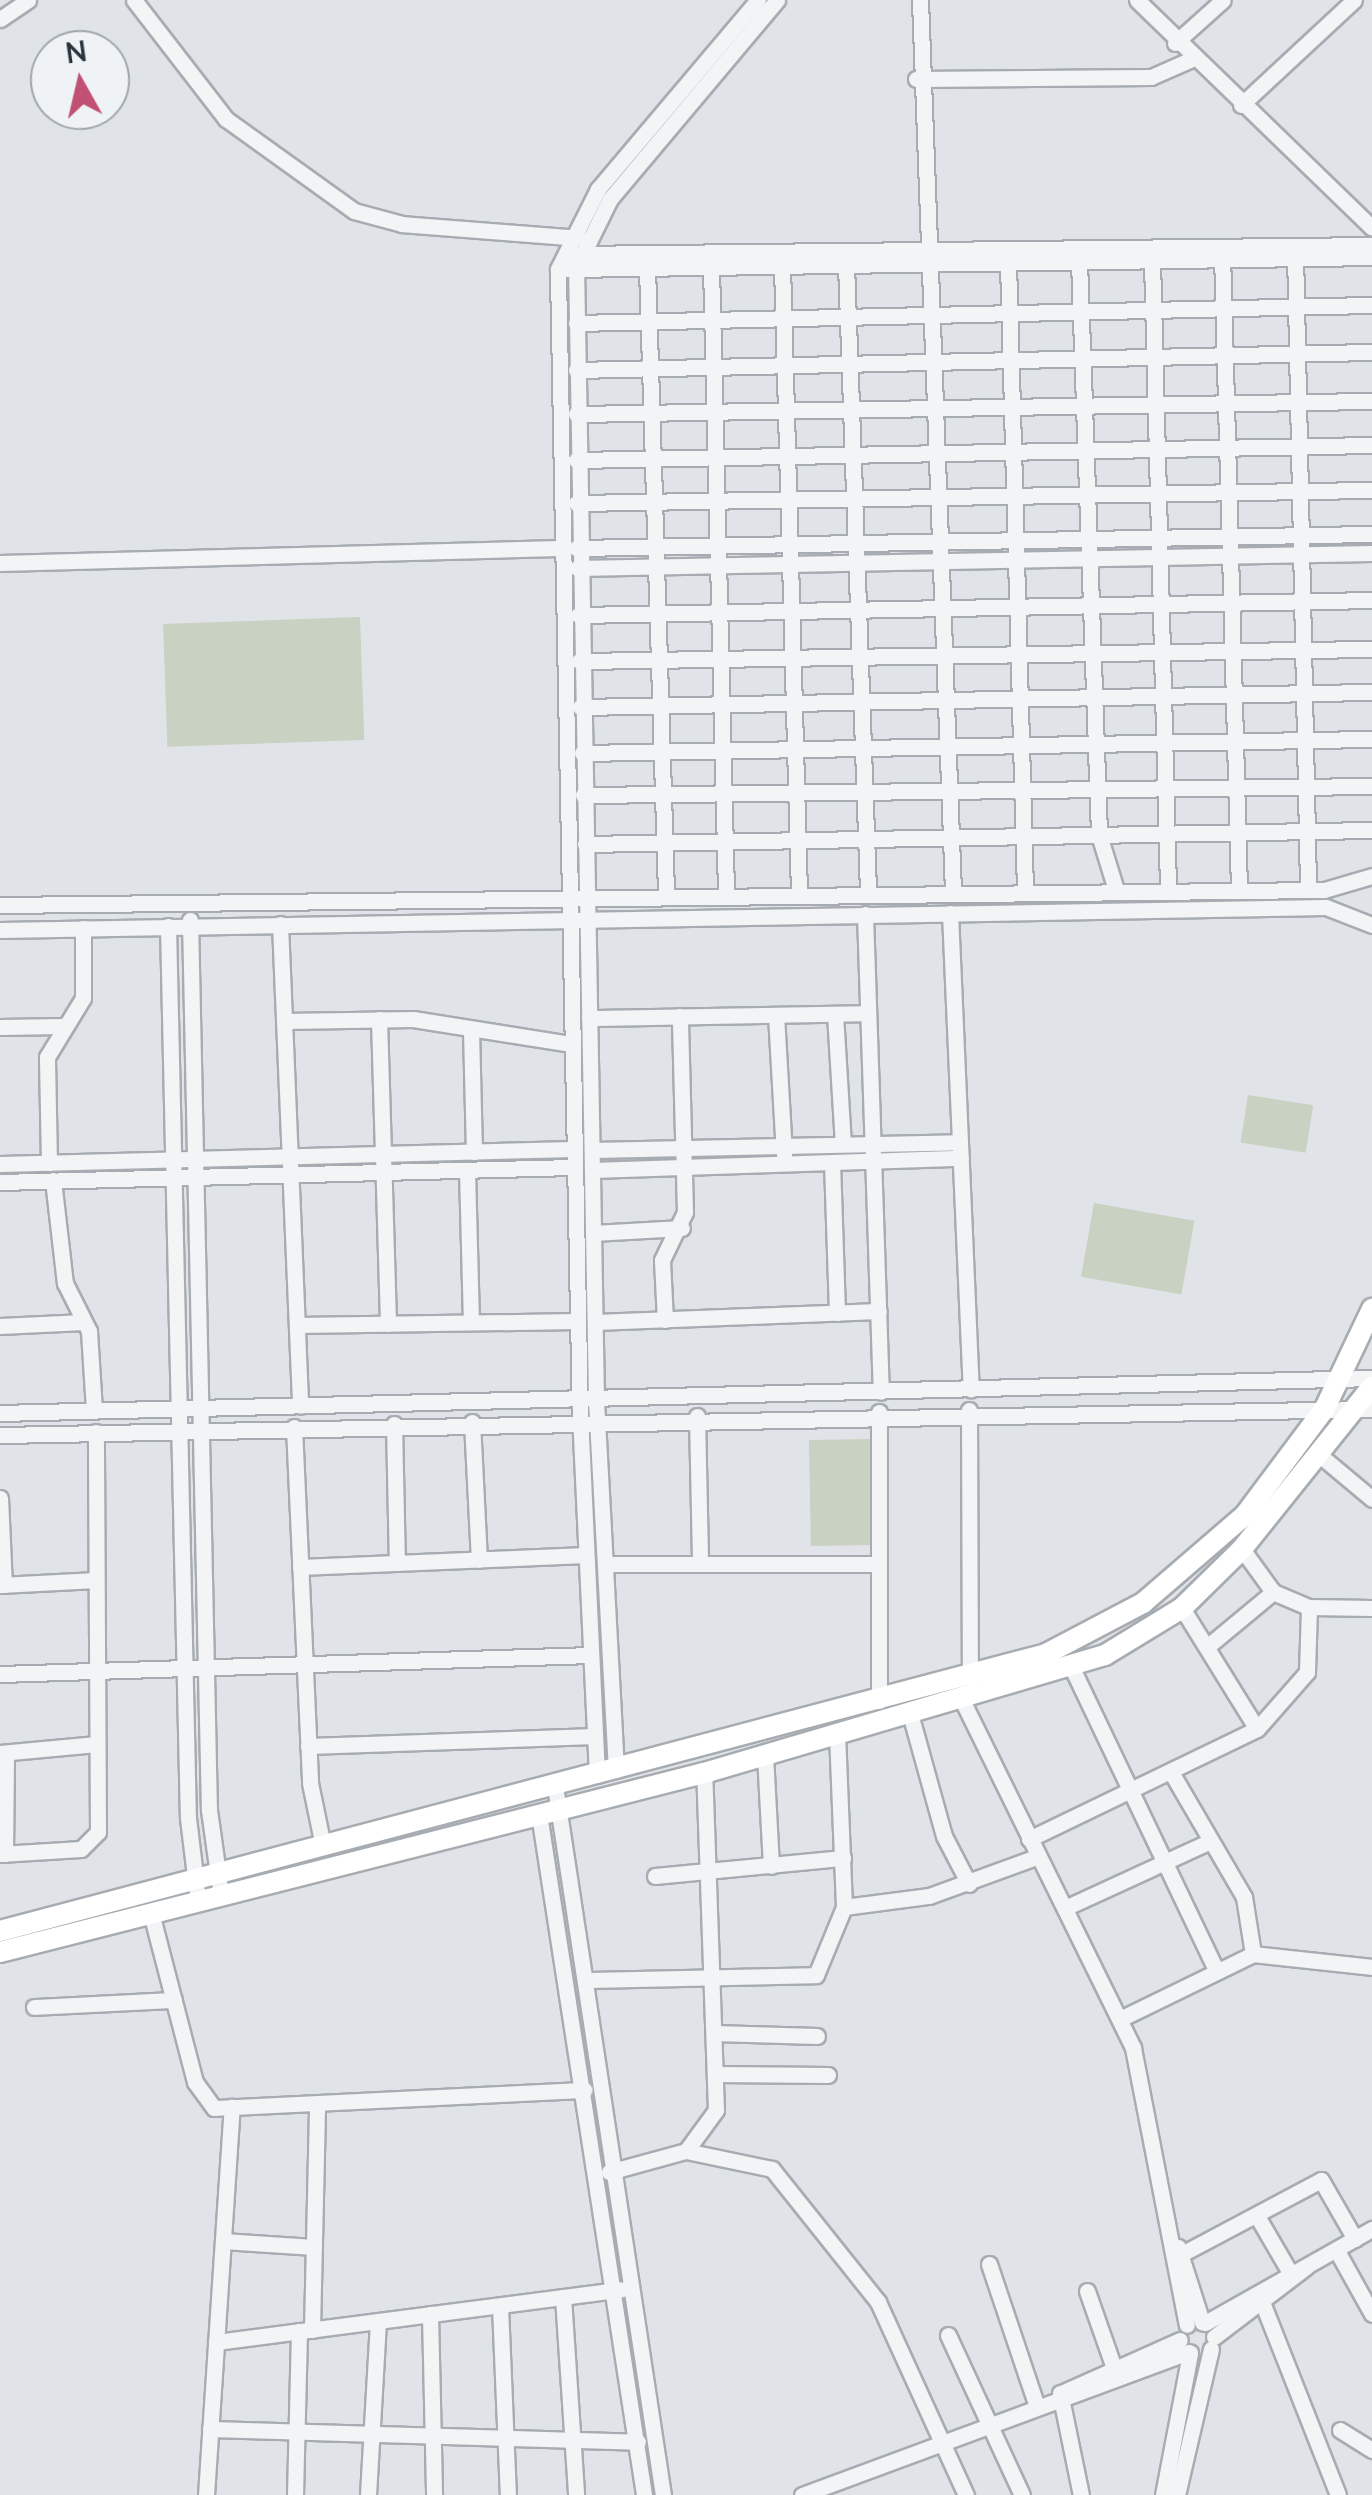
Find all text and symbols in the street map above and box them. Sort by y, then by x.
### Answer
north arrow [30,30,130,130]
text: N [63,33,89,71]

